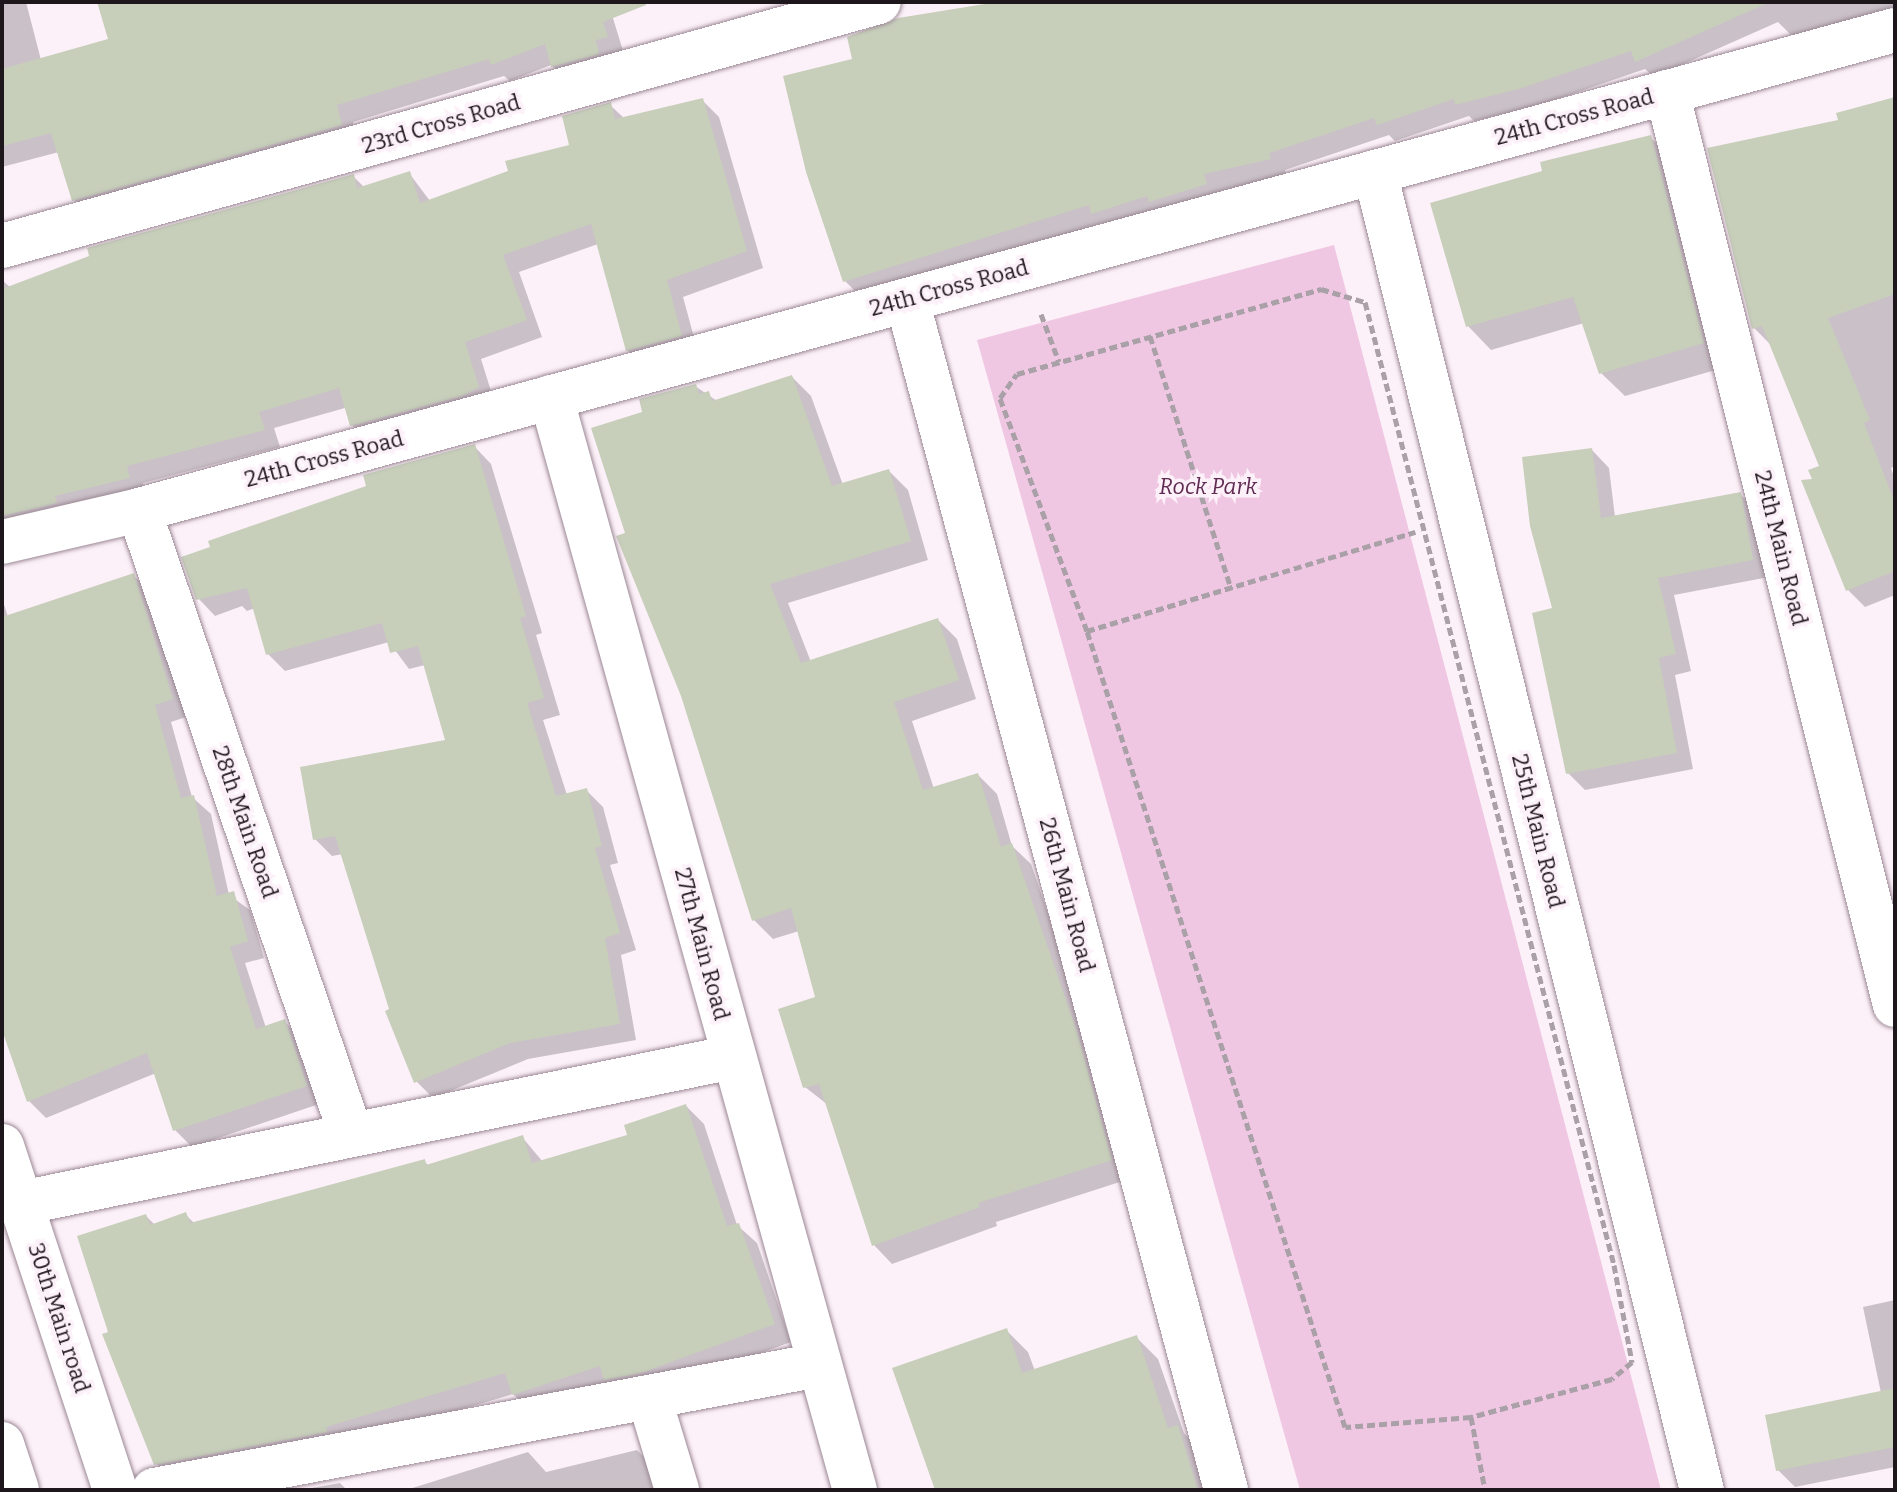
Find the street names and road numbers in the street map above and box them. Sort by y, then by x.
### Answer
street label: 24th Cross Road [1492,83,1656,151]
street label: 23rd Cross Road [359,89,523,159]
street label: 24th Cross Road [867,254,1031,322]
street label: 24th Cross Road [242,425,406,493]
street label: 24th Main Road [1749,468,1813,628]
street label: 28th Main Road [207,743,283,901]
street label: 25th Main Road [1506,751,1570,911]
street label: 26th Main Road [1034,815,1100,975]
street label: 27th Main Road [669,865,735,1023]
street label: 30th Main road [22,1240,96,1396]

